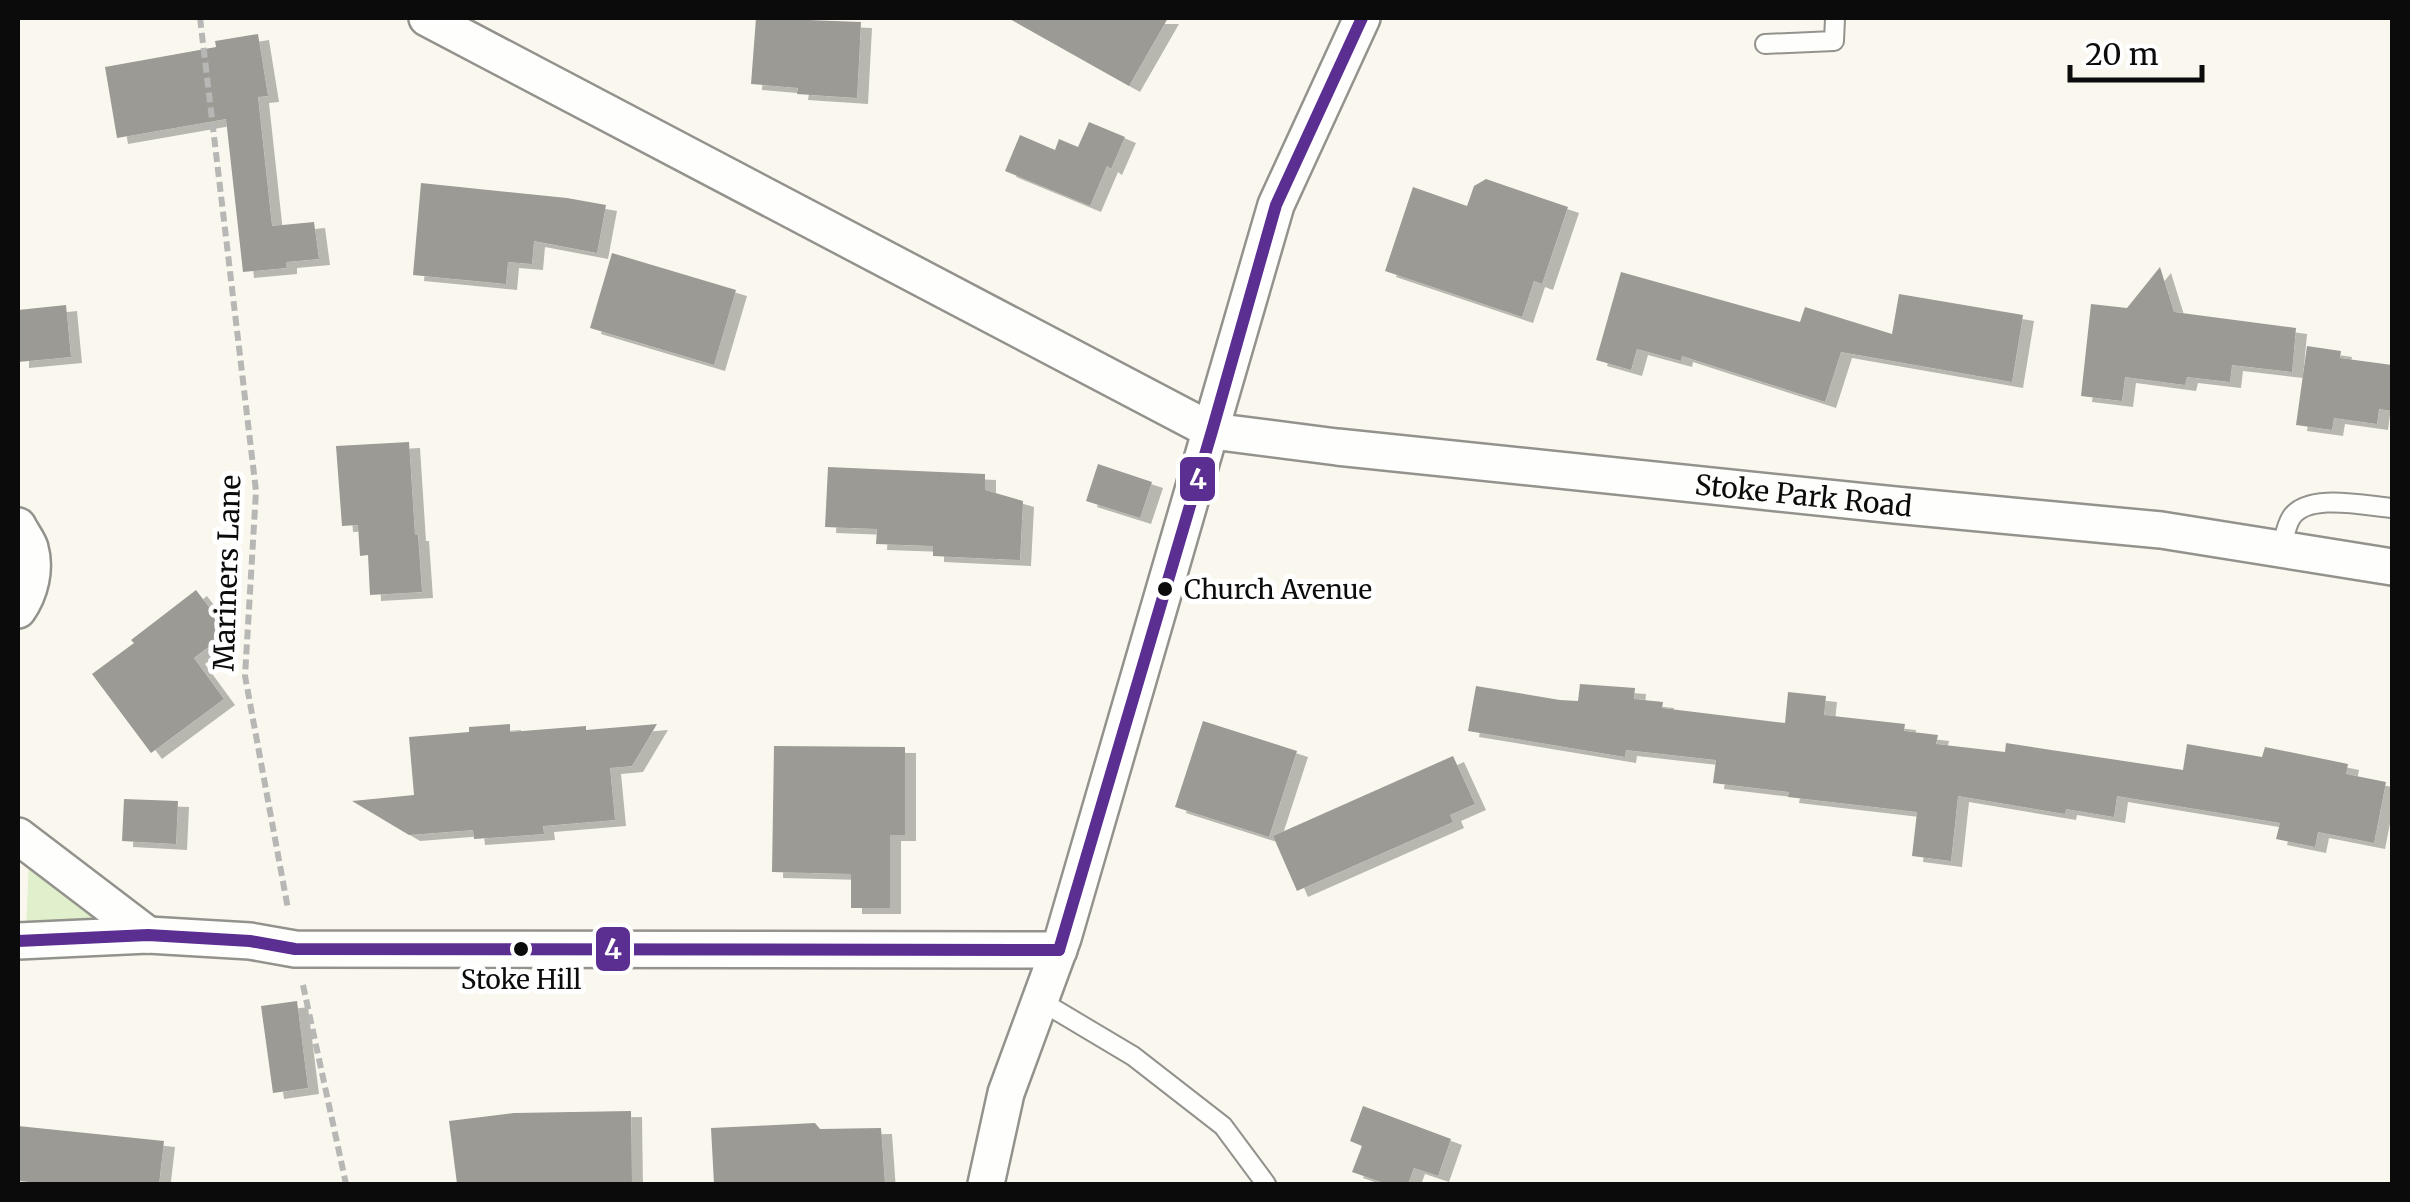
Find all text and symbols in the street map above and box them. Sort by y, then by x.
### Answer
scale bar [2070,20,2202,82]
text: 20 m [2085,35,2159,73]
line badge: 4 [1178,455,1217,503]
text: 4 [1189,461,1207,497]
street label: Stoke Park Road [1693,466,1914,525]
street label: Mariners Lane [206,474,248,672]
place label: Church Avenue [1184,573,1372,606]
marker: Church Avenue [1155,579,1175,599]
line badge: 4 [594,925,632,973]
text: 4 [604,931,622,967]
marker: Stoke Hill [511,939,531,959]
place label: Stoke Hill [461,963,581,996]

